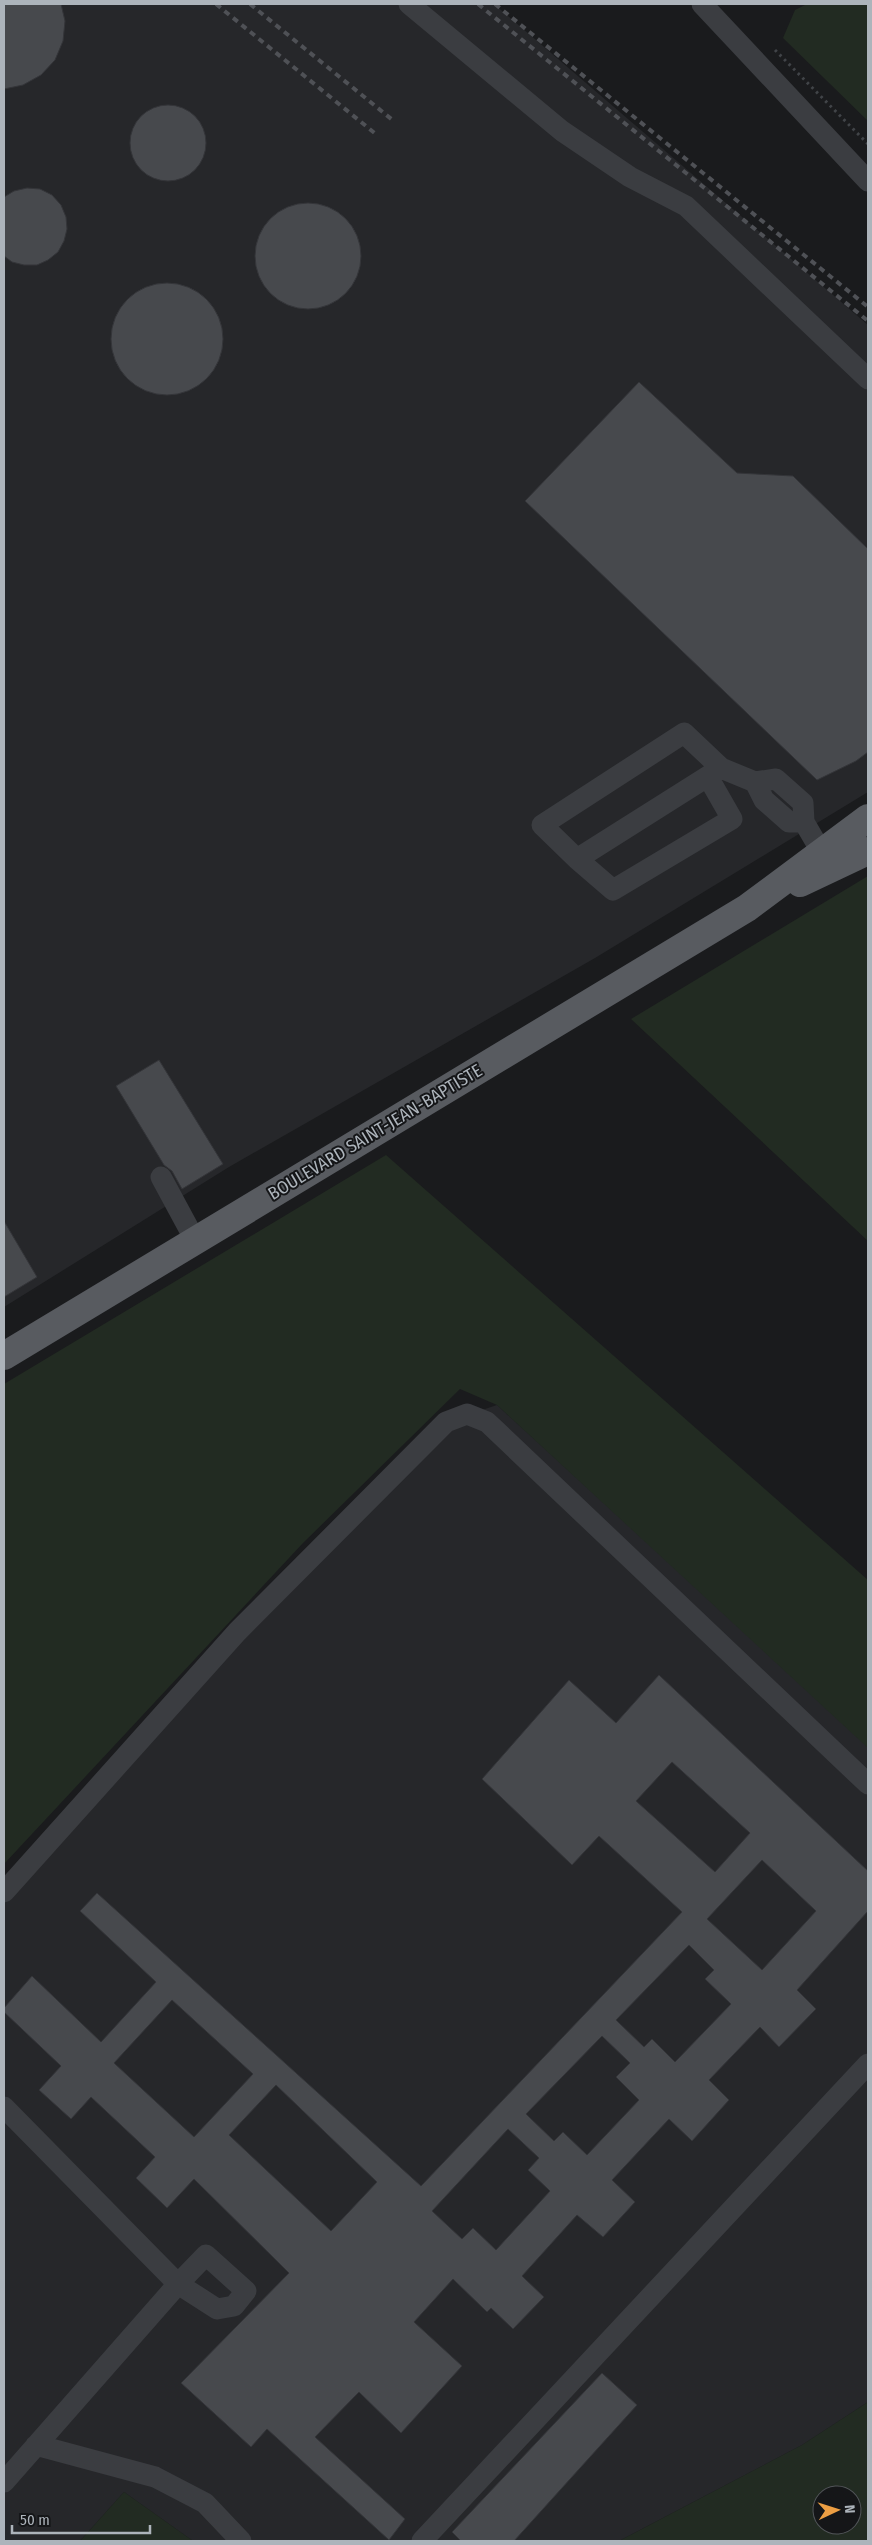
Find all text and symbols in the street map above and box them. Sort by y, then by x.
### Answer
street label: BOULEVARD SAINT-JEAN-BAPTISTE [264,1059,486,1205]
north arrow [812,2485,862,2535]
scale bar [12,2502,150,2534]
text: N [841,2504,858,2514]
text: 50 m [20,2511,50,2529]

